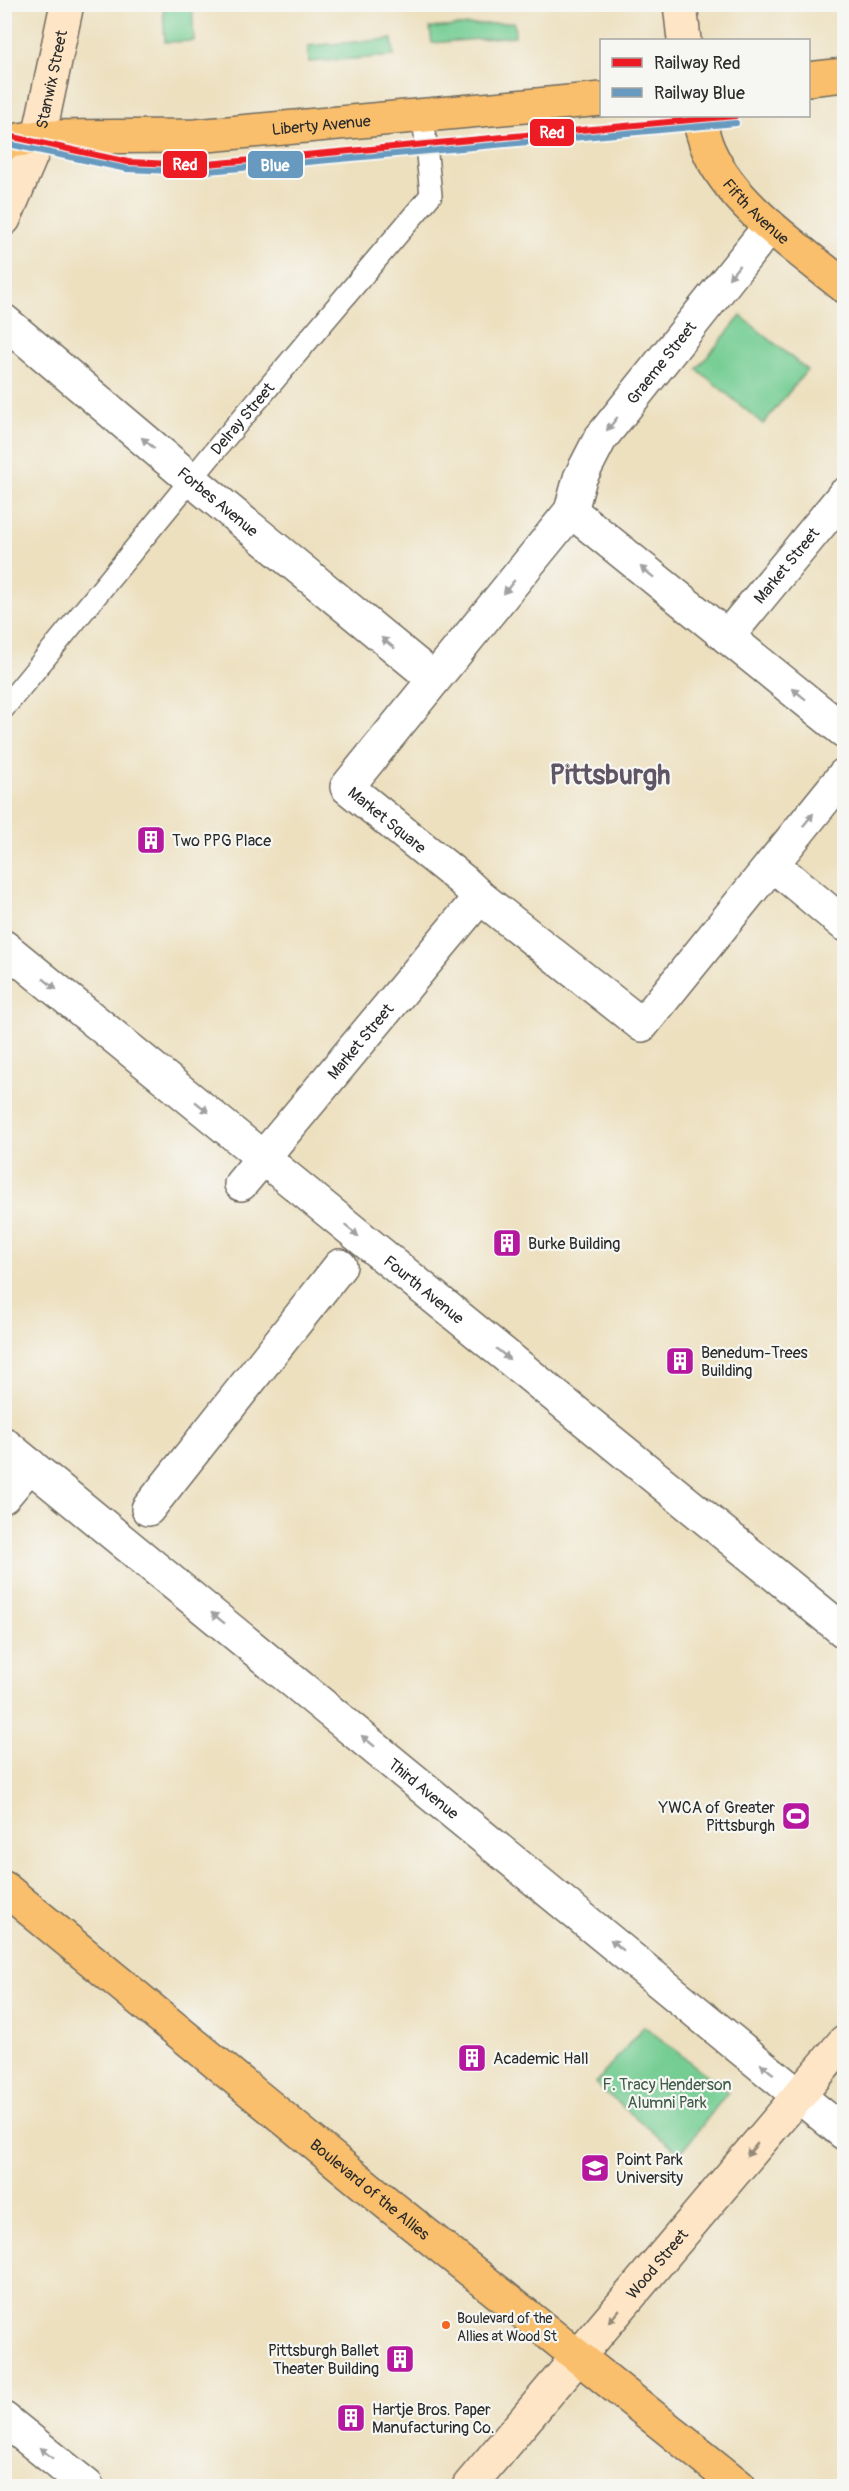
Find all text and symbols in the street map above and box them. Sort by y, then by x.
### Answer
street label: Stanwix Street [32,28,72,131]
legend [600,39,810,117]
text: Railway Red [654,52,741,75]
text: Railway Blue [654,82,745,105]
street label: Liberty Avenue [271,111,372,140]
line badge: Red [529,118,575,147]
text: Red [540,123,565,143]
line badge: Red [162,150,208,179]
line badge: Blue [247,150,304,179]
text: Red [173,155,198,175]
text: Blue [261,156,291,176]
street label: Fifth Avenue [718,175,793,249]
one-way arrow [728,264,740,279]
street label: Graeme Street [623,317,701,409]
street label: Delray Street [207,378,279,459]
one-way arrow [606,416,619,432]
one-way arrow [140,437,155,449]
street label: Forbes Avenue [173,463,262,541]
street label: Market Street [750,523,824,608]
one-way arrow [640,566,655,579]
one-way arrow [503,579,516,595]
one-way arrow [381,637,396,649]
one-way arrow [791,688,807,701]
district label: Pittsburgh [550,758,670,793]
street label: Market Square [344,783,430,858]
one-way arrow [802,812,814,827]
building icon: Two PPG Place [135,824,167,856]
place label: Two PPG Place [172,831,271,851]
one-way arrow [42,977,58,990]
street label: Market Street [323,999,398,1084]
one-way arrow [194,1100,209,1112]
one-way arrow [344,1224,360,1237]
building icon: Burke Building [491,1227,523,1259]
place label: Burke Building [528,1234,620,1254]
street label: Fourth Avenue [379,1251,468,1329]
place label: Benedum-Trees Building [701,1343,808,1381]
building icon: Benedum-Trees Building [664,1345,696,1377]
one-way arrow [495,1347,511,1360]
one-way arrow [210,1612,225,1624]
one-way arrow [361,1736,376,1748]
street label: Third Avenue [384,1754,463,1824]
place label: YWCA of Greater Pittsburgh [658,1798,775,1836]
sports icon: YWCA of Greater Pittsburgh [780,1800,812,1832]
one-way arrow [609,1939,624,1952]
building icon: Academic Hall [456,2042,488,2074]
place label: Academic Hall [493,2049,589,2069]
one-way arrow [759,2062,775,2075]
park label: F. Tracy Henderson Alumni Park [603,2075,731,2113]
street label: Boulevard of the Allies [306,2135,433,2245]
one-way arrow [746,2142,759,2157]
place label: Point Park University [616,2150,683,2188]
school or university icon: Point Park University [579,2152,611,2184]
street label: Wood Street [622,2225,693,2303]
one-way arrow [607,2308,620,2324]
place label: Boulevard of the Allies at Wood St [457,2310,557,2345]
marker: Boulevard of the Allies at Wood St [440,2319,452,2331]
place label: Pittsburgh Ballet Theater Building [268,2341,380,2379]
building icon: Pittsburgh Ballet Theater Building [384,2343,416,2375]
place label: Hartje Bros. Paper Manufacturing Co. [372,2400,494,2438]
building icon: Hartje Bros. Paper Manufacturing Co. [335,2402,367,2434]
one-way arrow [38,2446,54,2459]

